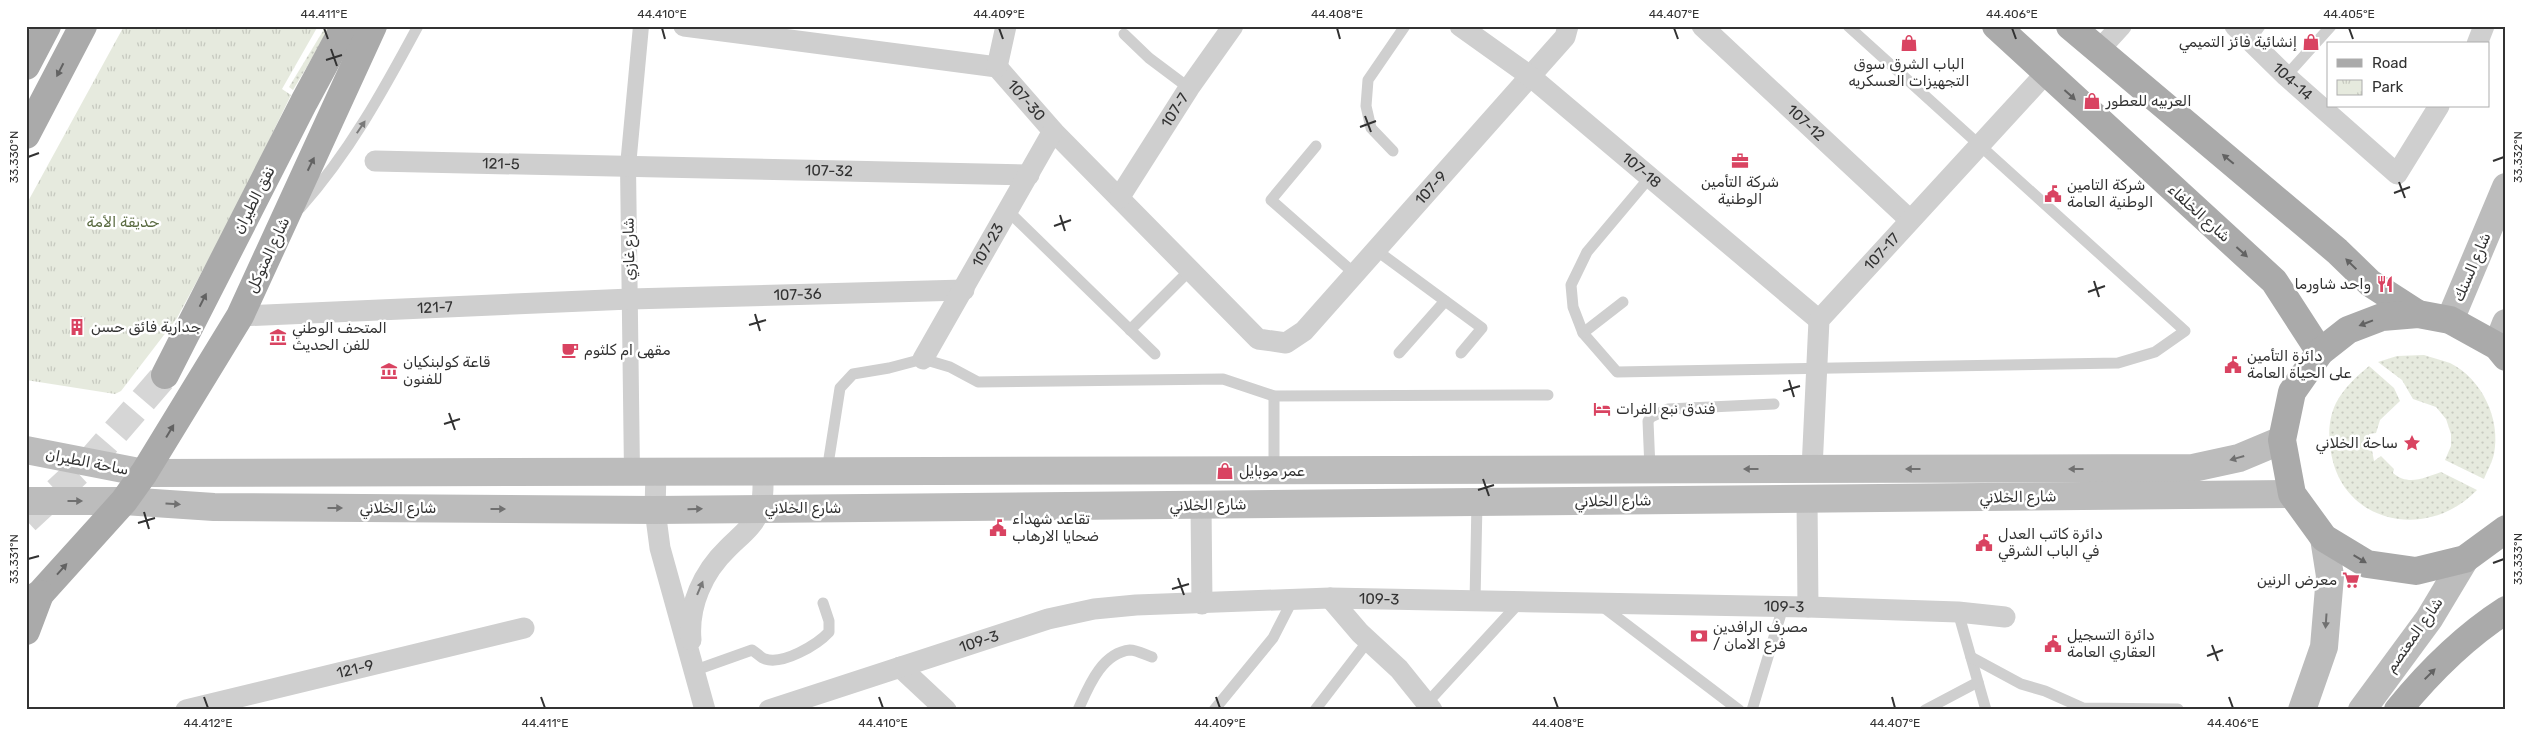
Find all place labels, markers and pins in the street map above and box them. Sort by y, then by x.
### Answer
shop icon: إنشائية فائز التميمي [2301,32,2321,52]
shop icon: الباب الشرق سوق التجهيزات العسكريه [1899,33,1919,53]
place label: إنشائية فائز التميمي [2179,33,2297,54]
place label: الباب الشرق سوق التجهيزات العسكريه [1848,55,1970,90]
shop icon: العربيه للعطور [2082,91,2102,111]
place label: العربيه للعطور [2105,92,2192,110]
office icon: شركة التأمين الوطنية [1730,151,1750,171]
place label: شركة التأمين الوطنية [1701,173,1779,208]
place label: شركة التامين الوطنية العامة [2067,176,2153,211]
public building icon: شركة التامين الوطنية العامة [2043,184,2063,204]
restaurant icon: واحد شاورما [2375,274,2395,294]
place label: واحد شاورما [2294,275,2371,294]
building icon: جدارية فائق حسن [67,317,87,337]
place label: جدارية فائق حسن [91,318,201,336]
place label: المتحف الوطني للفن الحديث [292,319,387,354]
museum icon: المتحف الوطني للفن الحديث [268,327,288,347]
cafe icon: مقهى ام كلثوم [560,340,580,360]
place label: مقهى ام كلثوم [584,341,671,360]
place label: دائرة التأمين على الحياة العامة [2247,347,2352,382]
place label: قاعة كولبنكيان للفنون [403,353,490,388]
public building icon: دائرة التأمين على الحياة العامة [2223,355,2243,375]
museum icon: قاعة كولبنكيان للفنون [379,361,399,381]
hotel icon: فندق نبع الفرات [1592,399,1612,419]
place label: فندق نبع الفرات [1616,400,1715,420]
place icon: ساحة الخلاني [2402,433,2422,453]
place label: ساحة الخلاني [2316,434,2398,455]
shop icon: عمر موبايل [1215,461,1235,481]
place label: عمر موبايل [1239,462,1305,480]
place label: تقاعد شهداء ضحايا الارهاب [1012,510,1099,545]
public building icon: تقاعد شهداء ضحايا الارهاب [988,518,1008,538]
place label: دائرة كاتب العدل في الباب الشرقي [1998,525,2103,563]
public building icon: دائرة كاتب العدل في الباب الشرقي [1974,533,1994,553]
supermarket icon: معرض الرنين [2341,570,2361,590]
place label: معرض الرنين [2257,571,2337,589]
place label: مصرف الرافدين / فرع الامان [1713,618,1808,655]
bank icon: مصرف الرافدين / فرع الامان [1689,626,1709,646]
place label: دائرة التسجيل العقاري العامة [2067,626,2156,662]
public building icon: دائرة التسجيل العقاري العامة [2043,634,2063,654]

